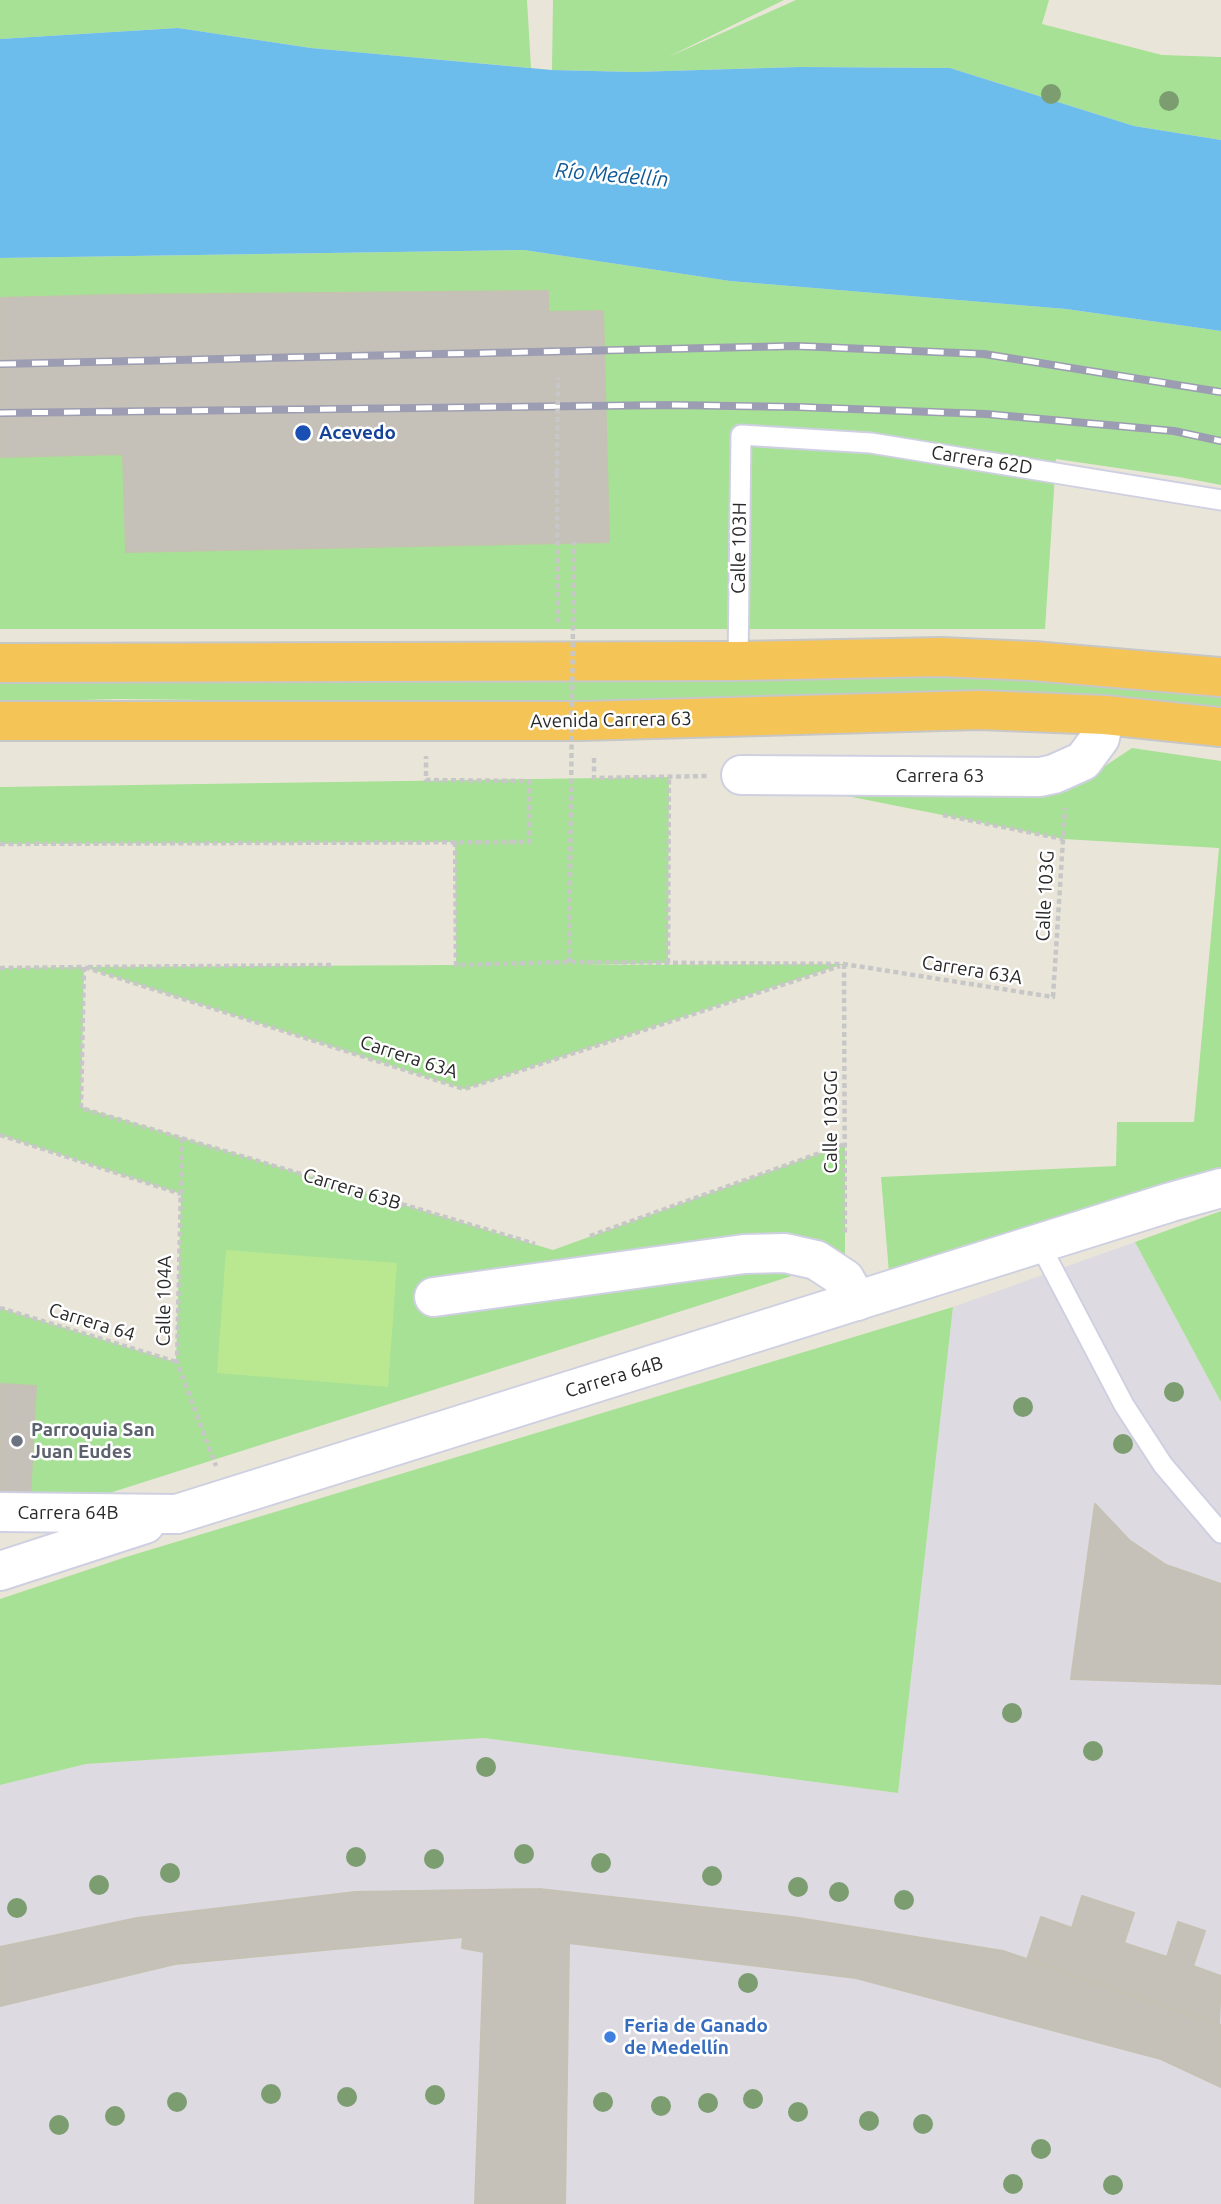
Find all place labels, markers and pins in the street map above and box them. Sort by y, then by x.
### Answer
place label: Acevedo [319,422,396,444]
marker: Acevedo [293,423,313,443]
place label: Parroquia San Juan Eudes [31,1419,155,1463]
marker: Parroquia San Juan Eudes [9,1433,25,1449]
place label: Feria de Ganado de Medellín [624,2015,768,2059]
marker: Feria de Ganado de Medellín [602,2029,618,2045]

